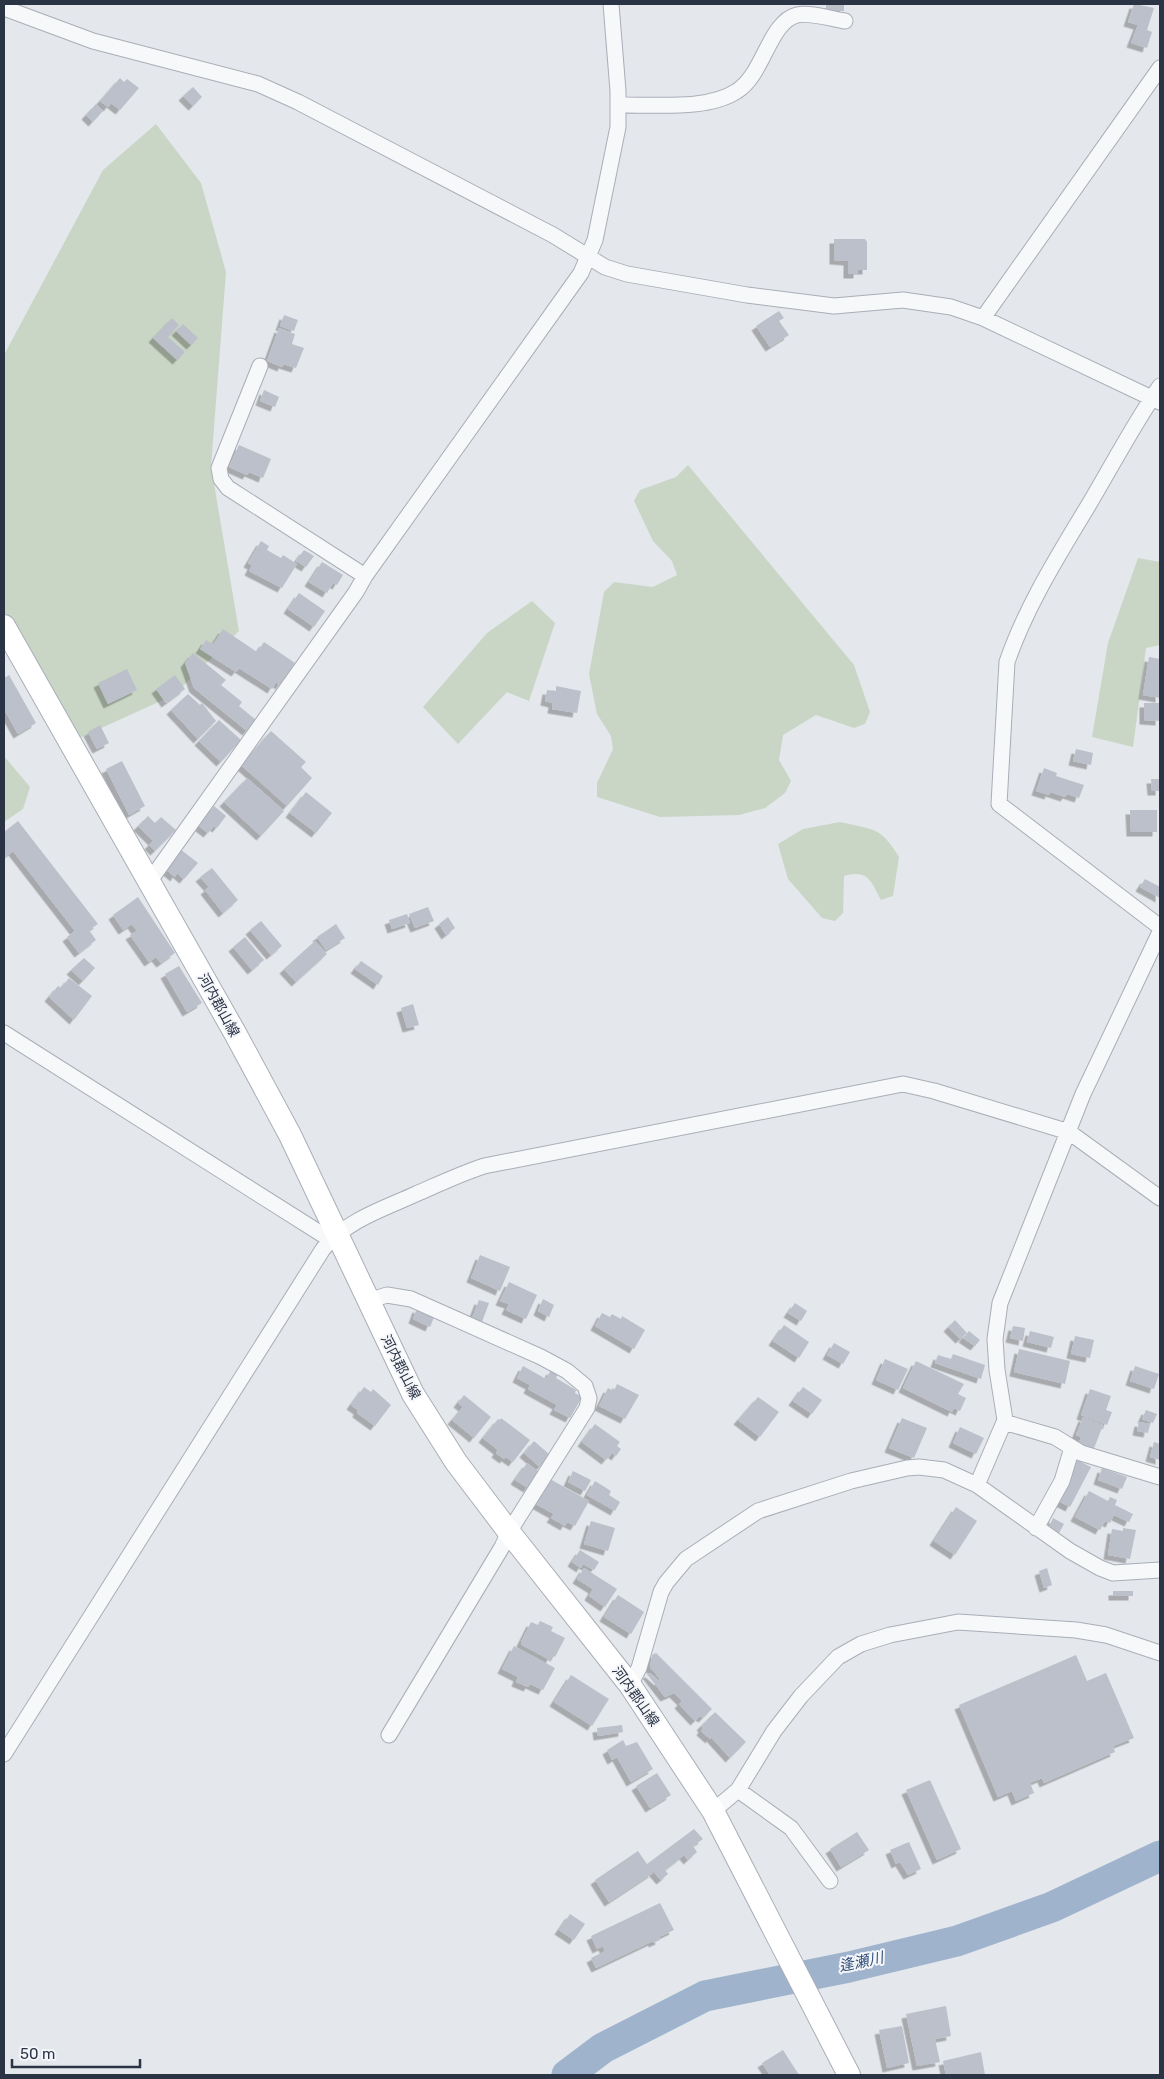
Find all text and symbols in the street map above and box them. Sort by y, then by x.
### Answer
street label: 河内郡山線 [194,971,243,1040]
street label: 河内郡山線 [377,1332,424,1402]
street label: 河内郡山線 [609,1663,663,1730]
water label: 逢瀬川 [837,1948,887,1975]
scale bar [12,2036,140,2068]
text: 50 m [20,2045,55,2063]

